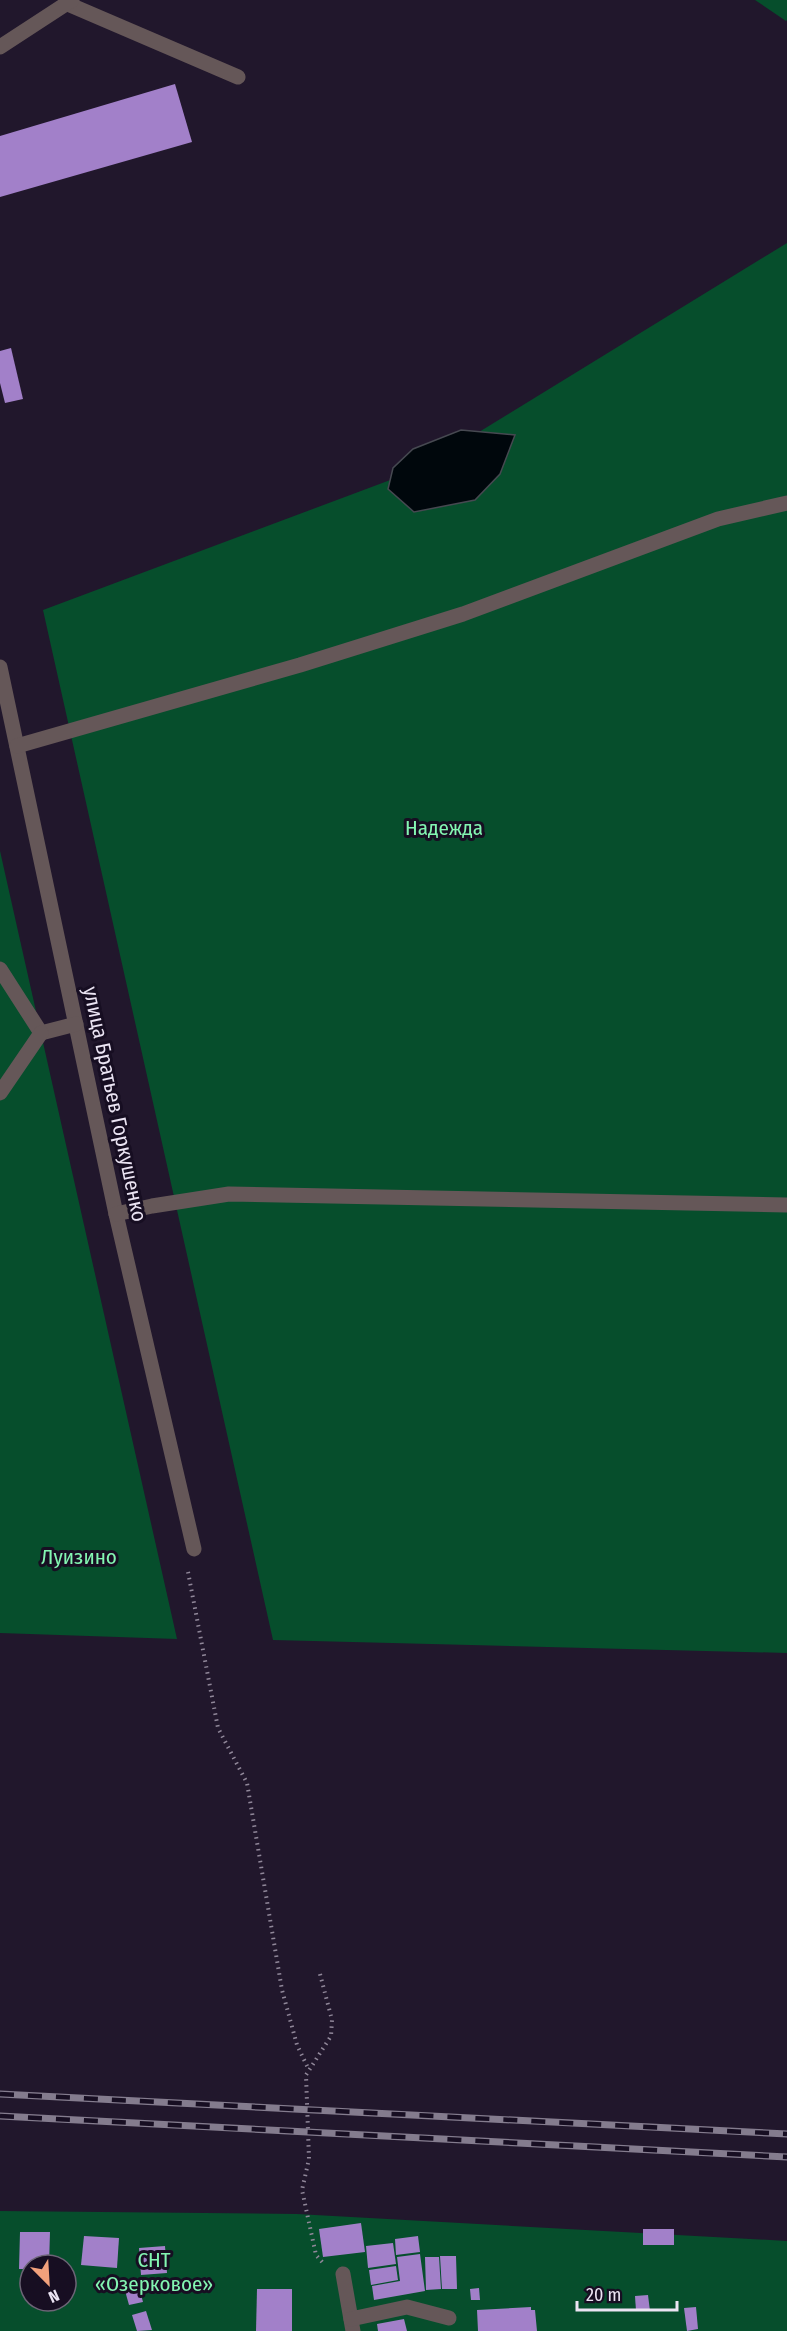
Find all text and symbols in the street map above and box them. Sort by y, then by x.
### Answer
park label: Надежда [405,815,483,841]
street label: улица Братьев Горкушенко [77,984,153,1224]
park label: Луизино [41,1544,117,1570]
park label: СНТ «Озерковое» [95,2247,213,2297]
north arrow [18,2253,78,2313]
scale bar [577,2274,678,2312]
text: 20 m [586,2284,621,2306]
text: N [46,2286,62,2307]

